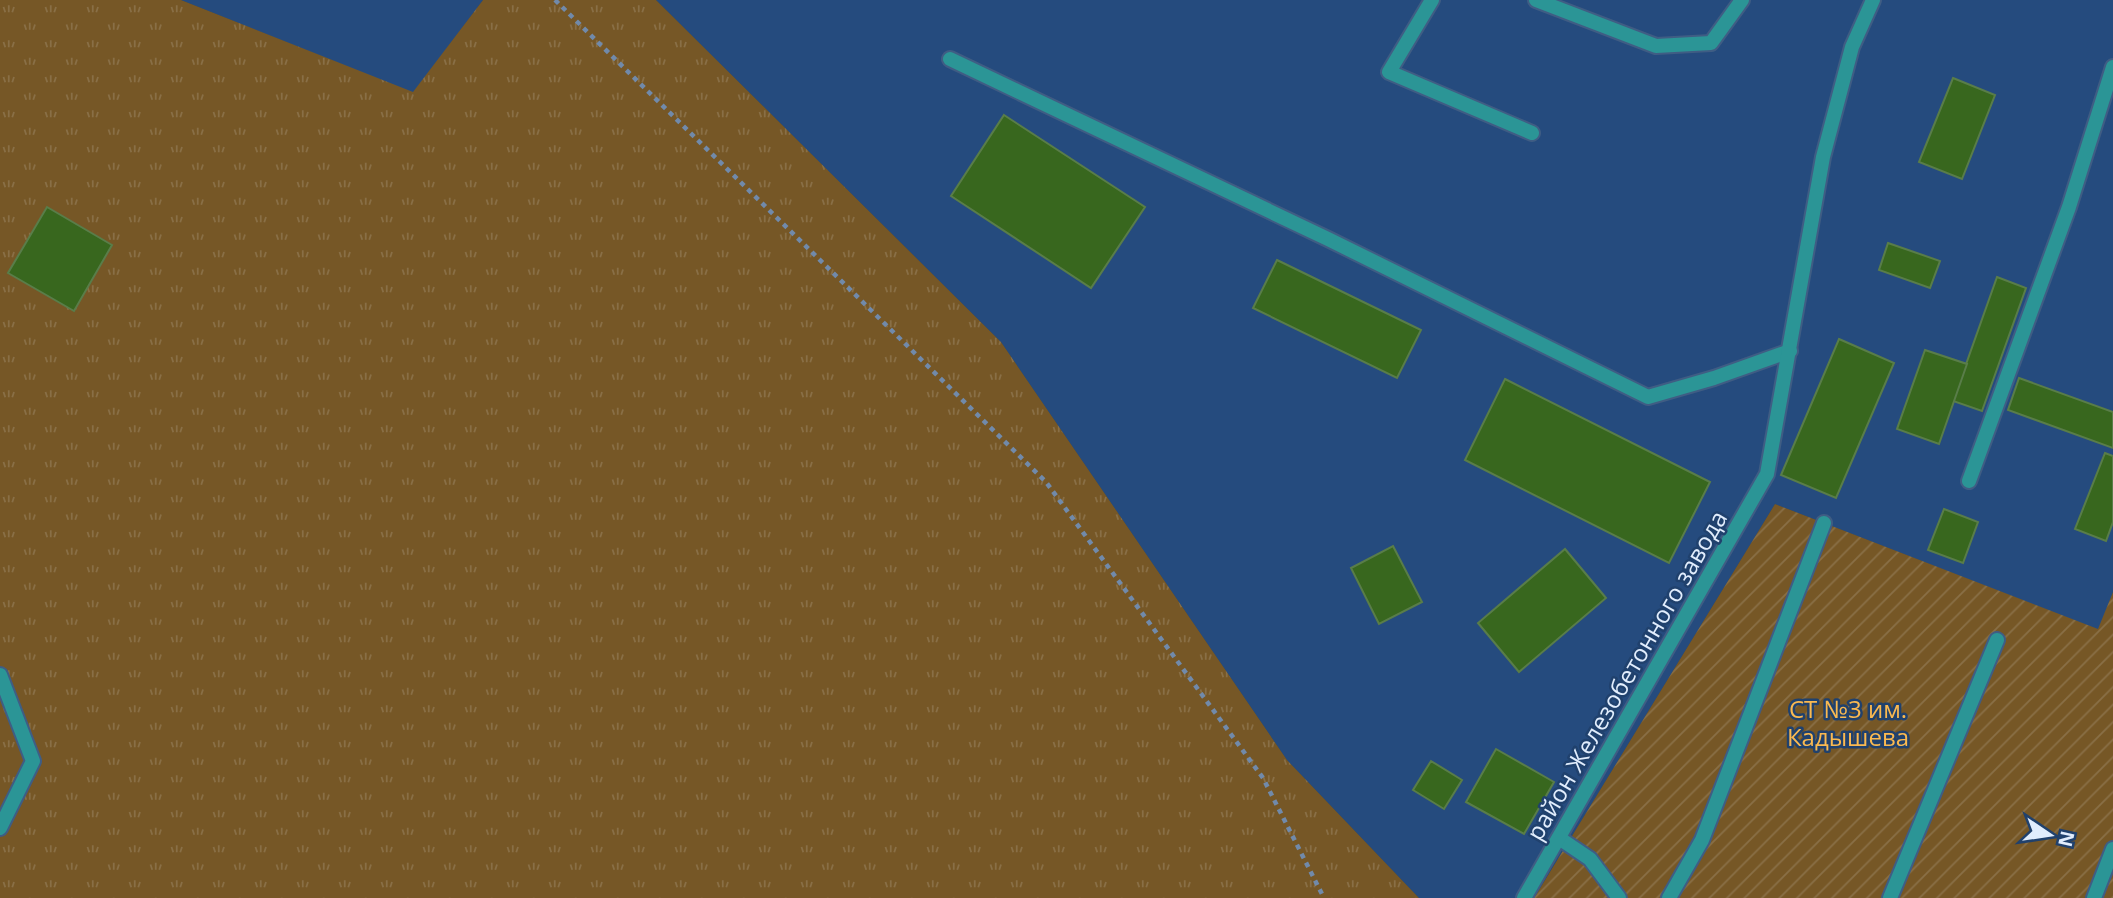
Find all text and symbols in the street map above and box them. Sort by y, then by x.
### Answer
street label: район Железобетонного завода [1518,504,1734,846]
park label: СТ №3 им. Кадышева [1787,692,1909,753]
north arrow [2015,800,2085,870]
text: N [2052,828,2081,849]

